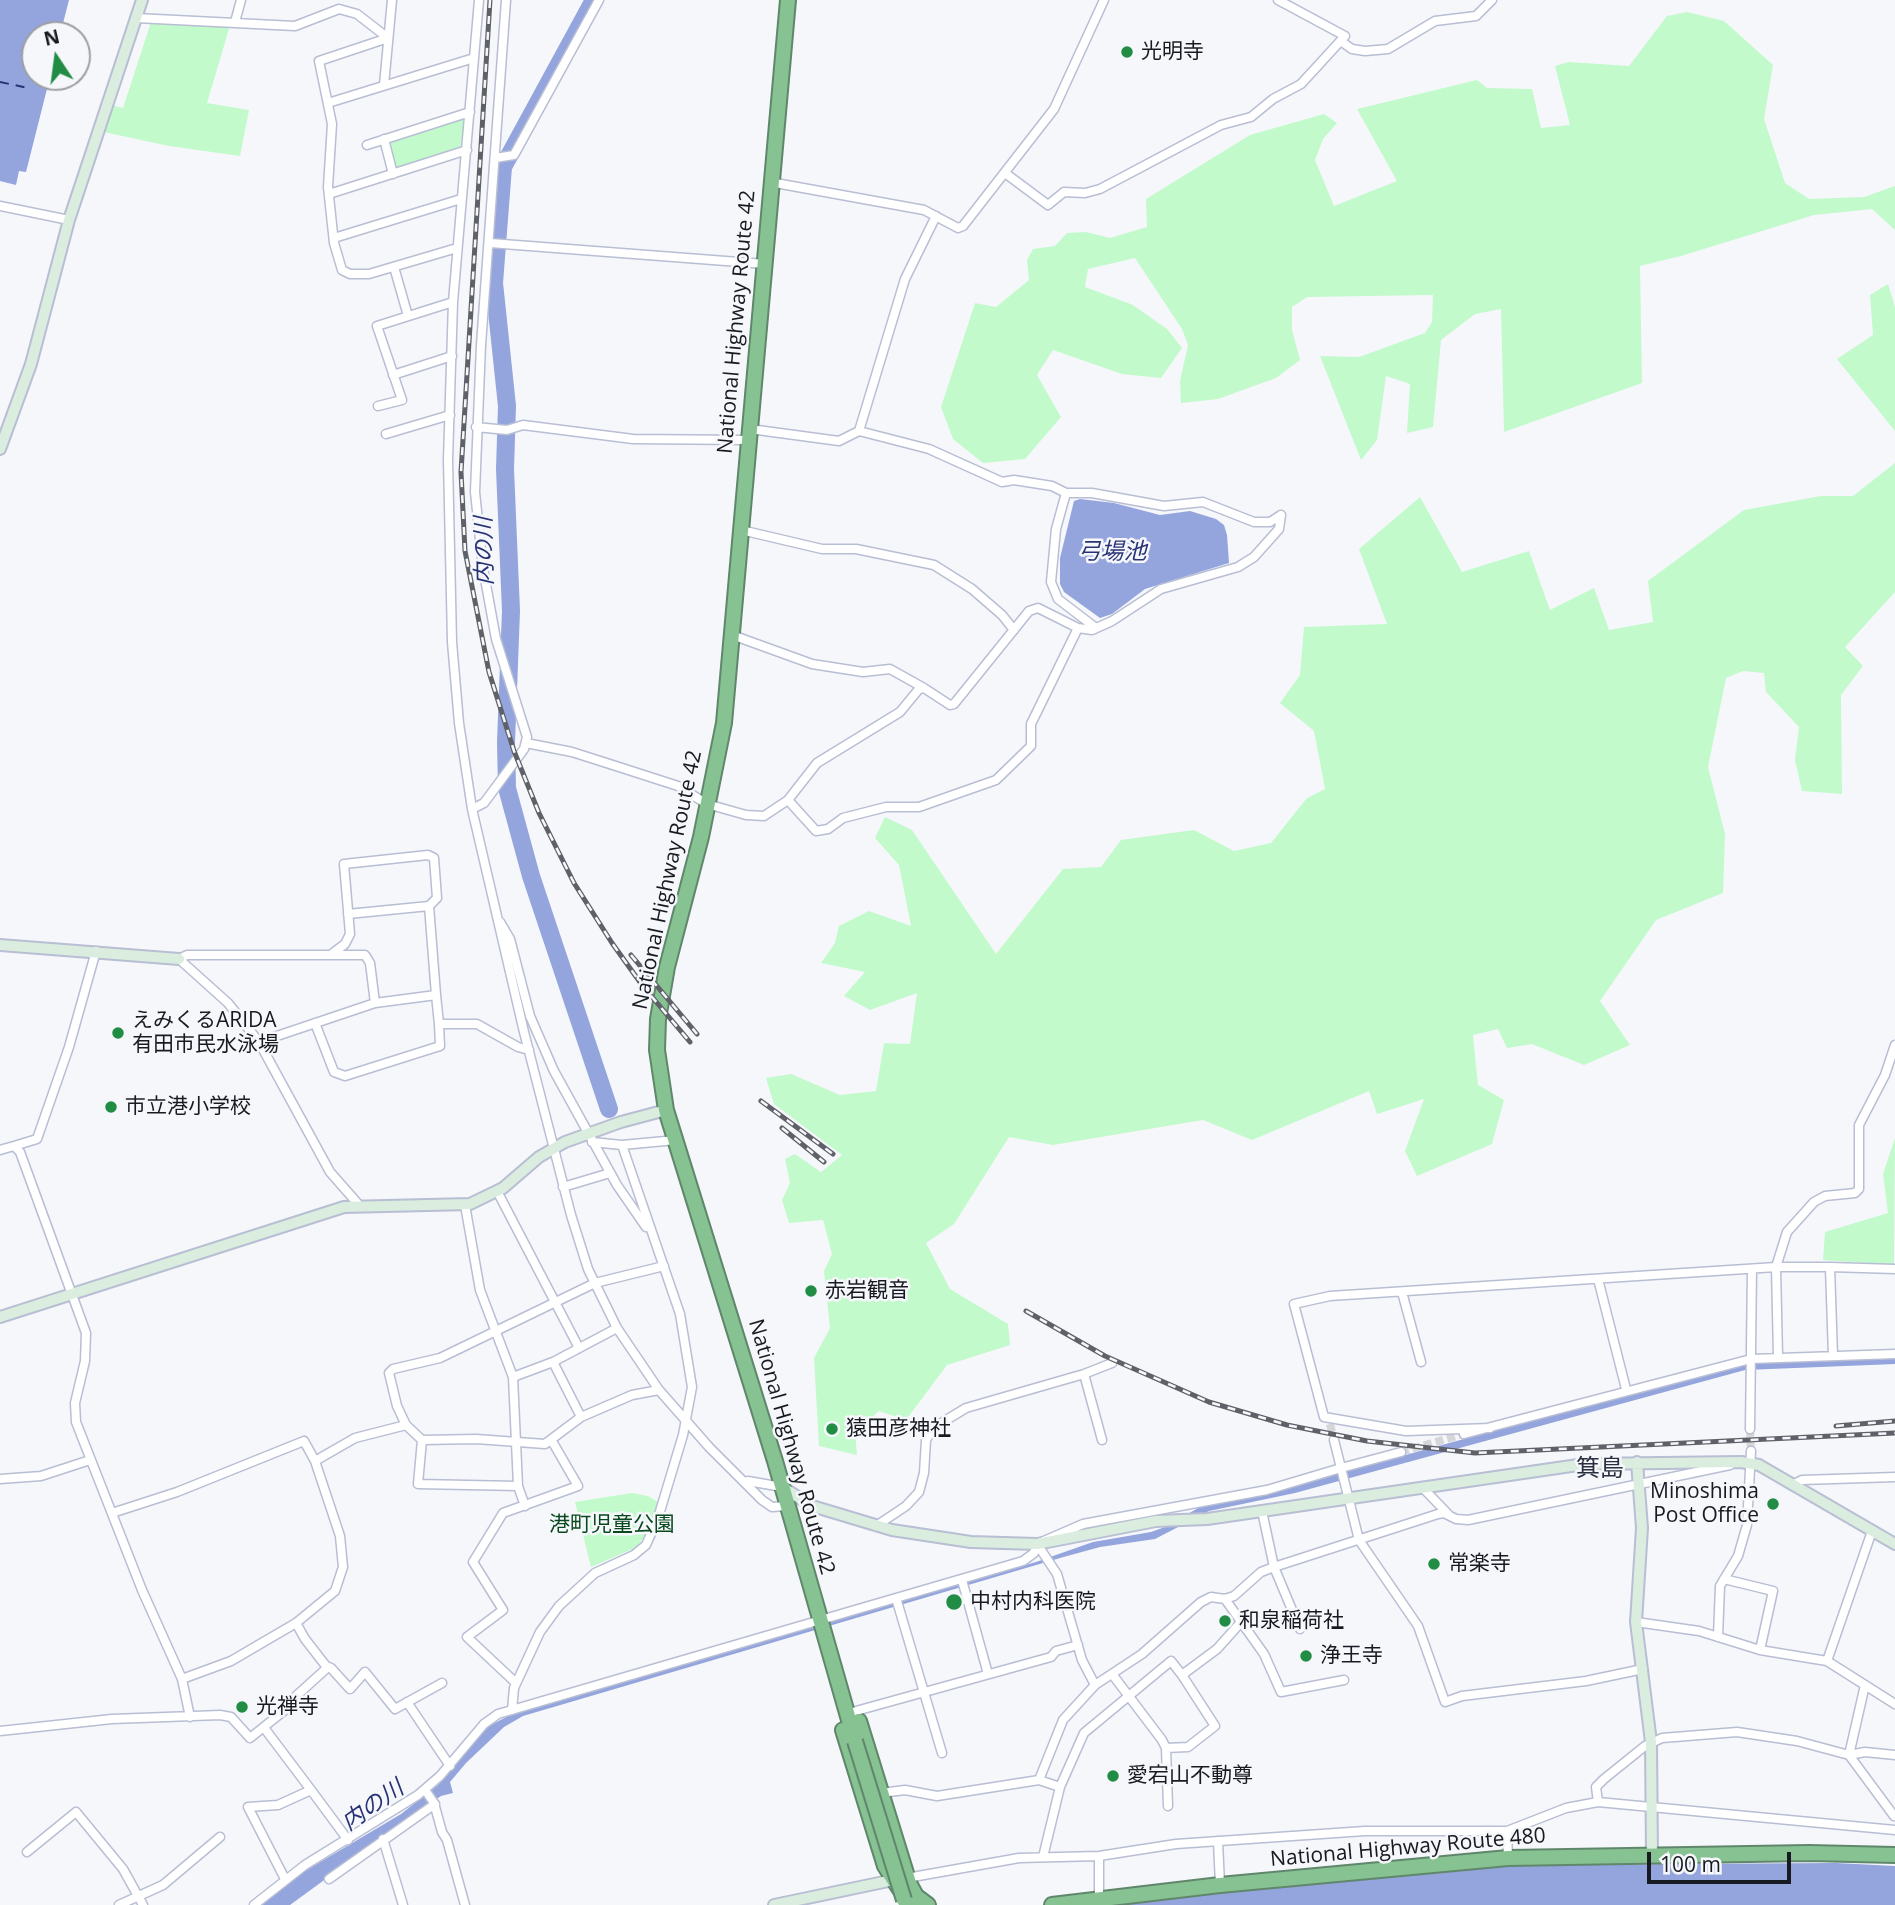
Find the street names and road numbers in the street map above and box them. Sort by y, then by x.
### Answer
street label: National Highway Route 42 [713,189,761,455]
street label: National Highway Route 42 [628,748,708,1012]
street label: National Highway Route 42 [742,1316,840,1578]
street label: National Highway Route 480 [1269,1823,1547,1873]

